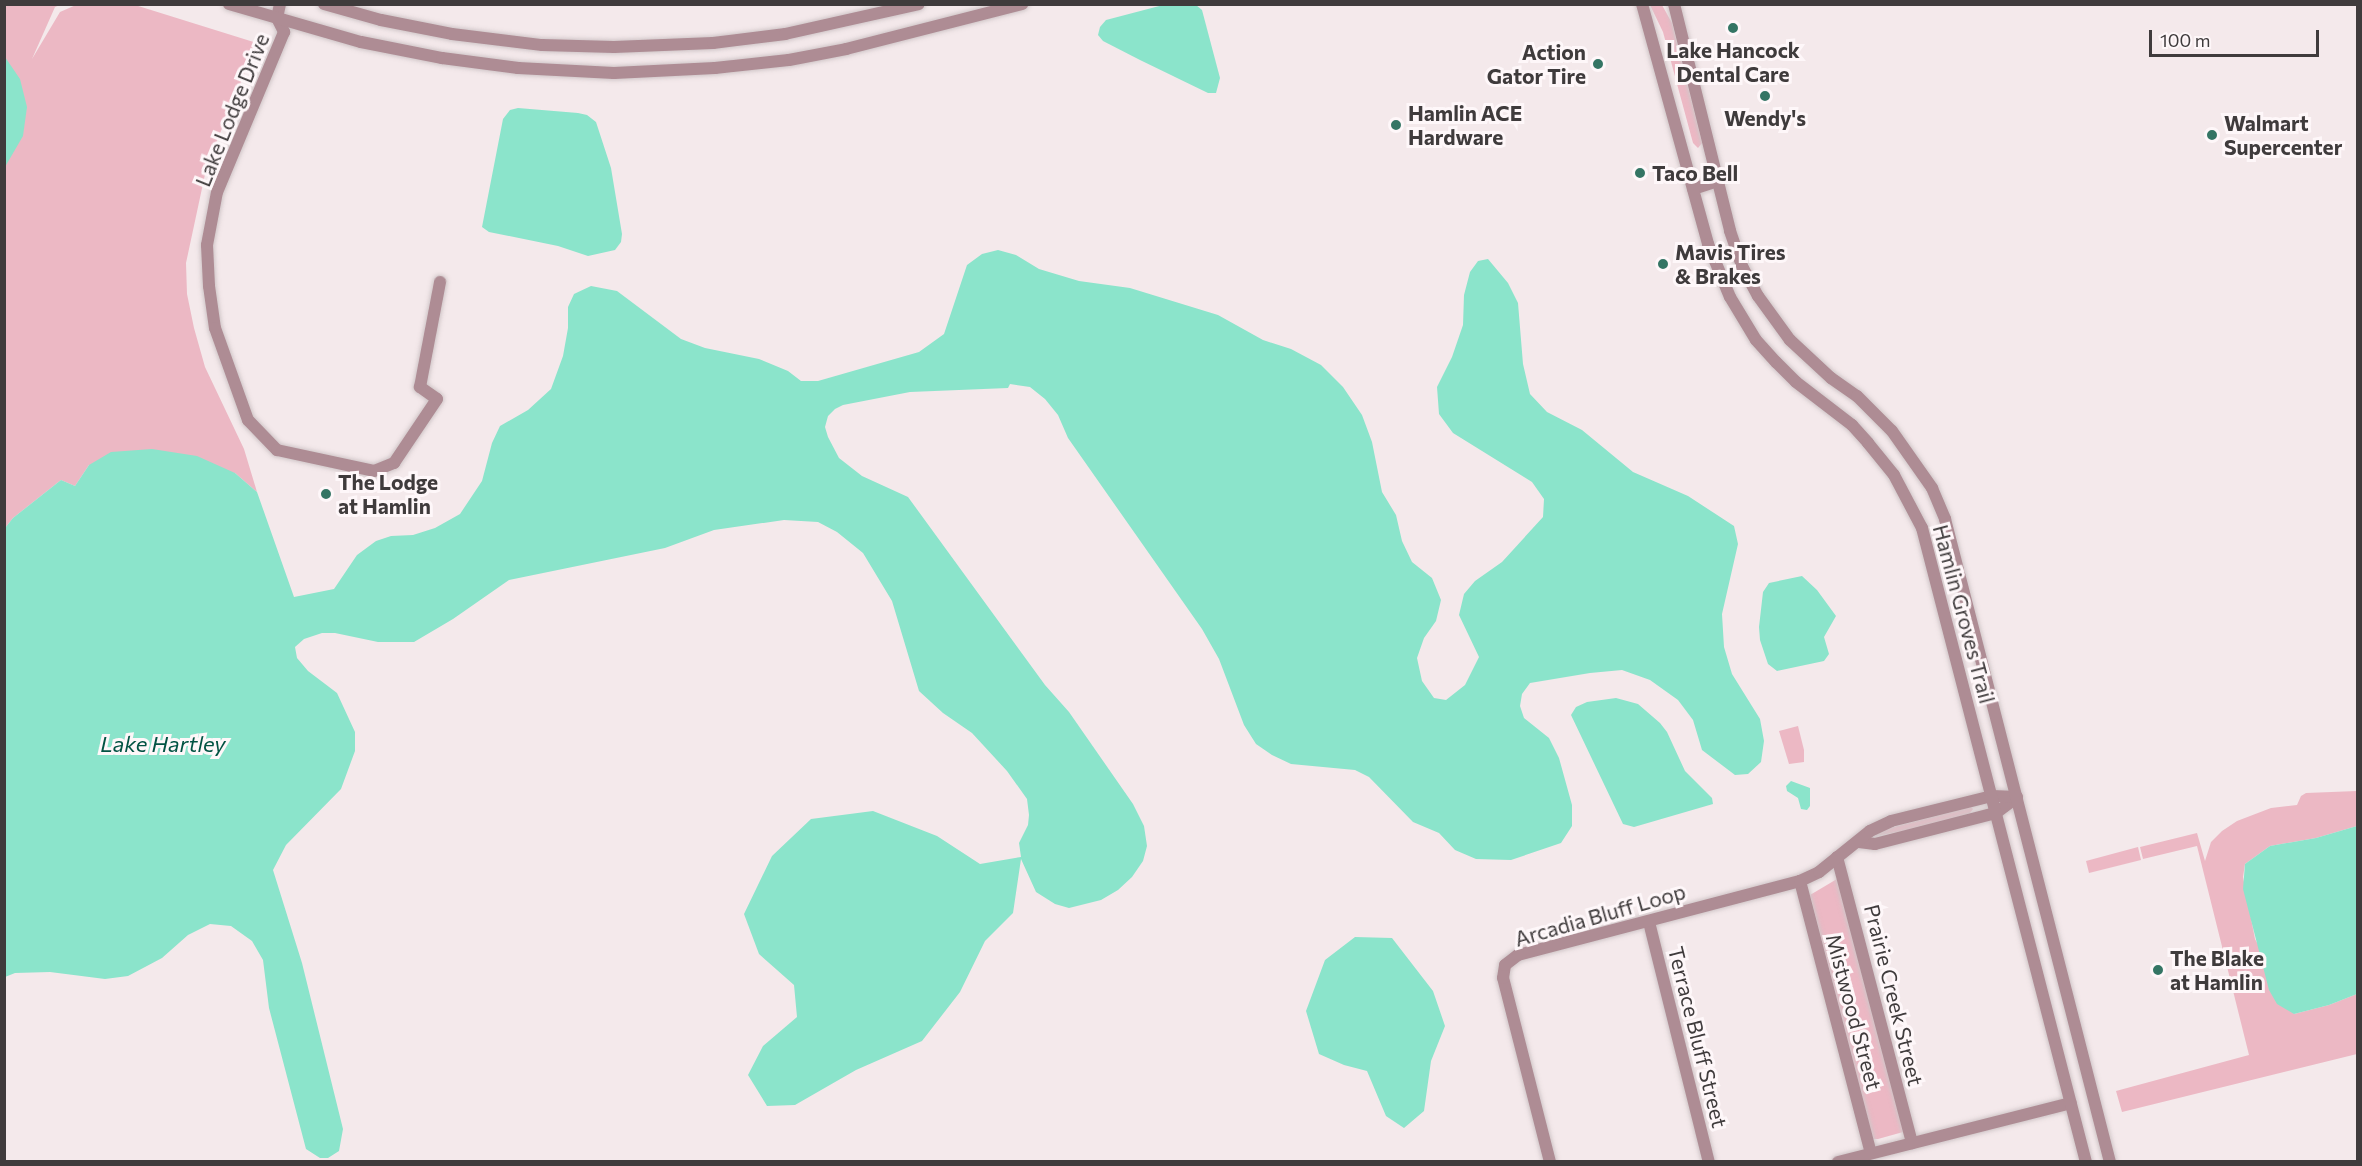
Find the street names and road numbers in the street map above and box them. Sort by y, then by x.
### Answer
street label: Lake Lodge Drive [190,30,274,190]
street label: Hamlin Groves Trail [1928,522,2000,706]
street label: Arcadia Bluff Loop [1512,879,1688,951]
street label: Prairie Creek Street [1859,902,1929,1088]
street label: Mistwood Street [1821,931,1887,1093]
street label: Terrace Bluff Street [1663,944,1733,1130]

